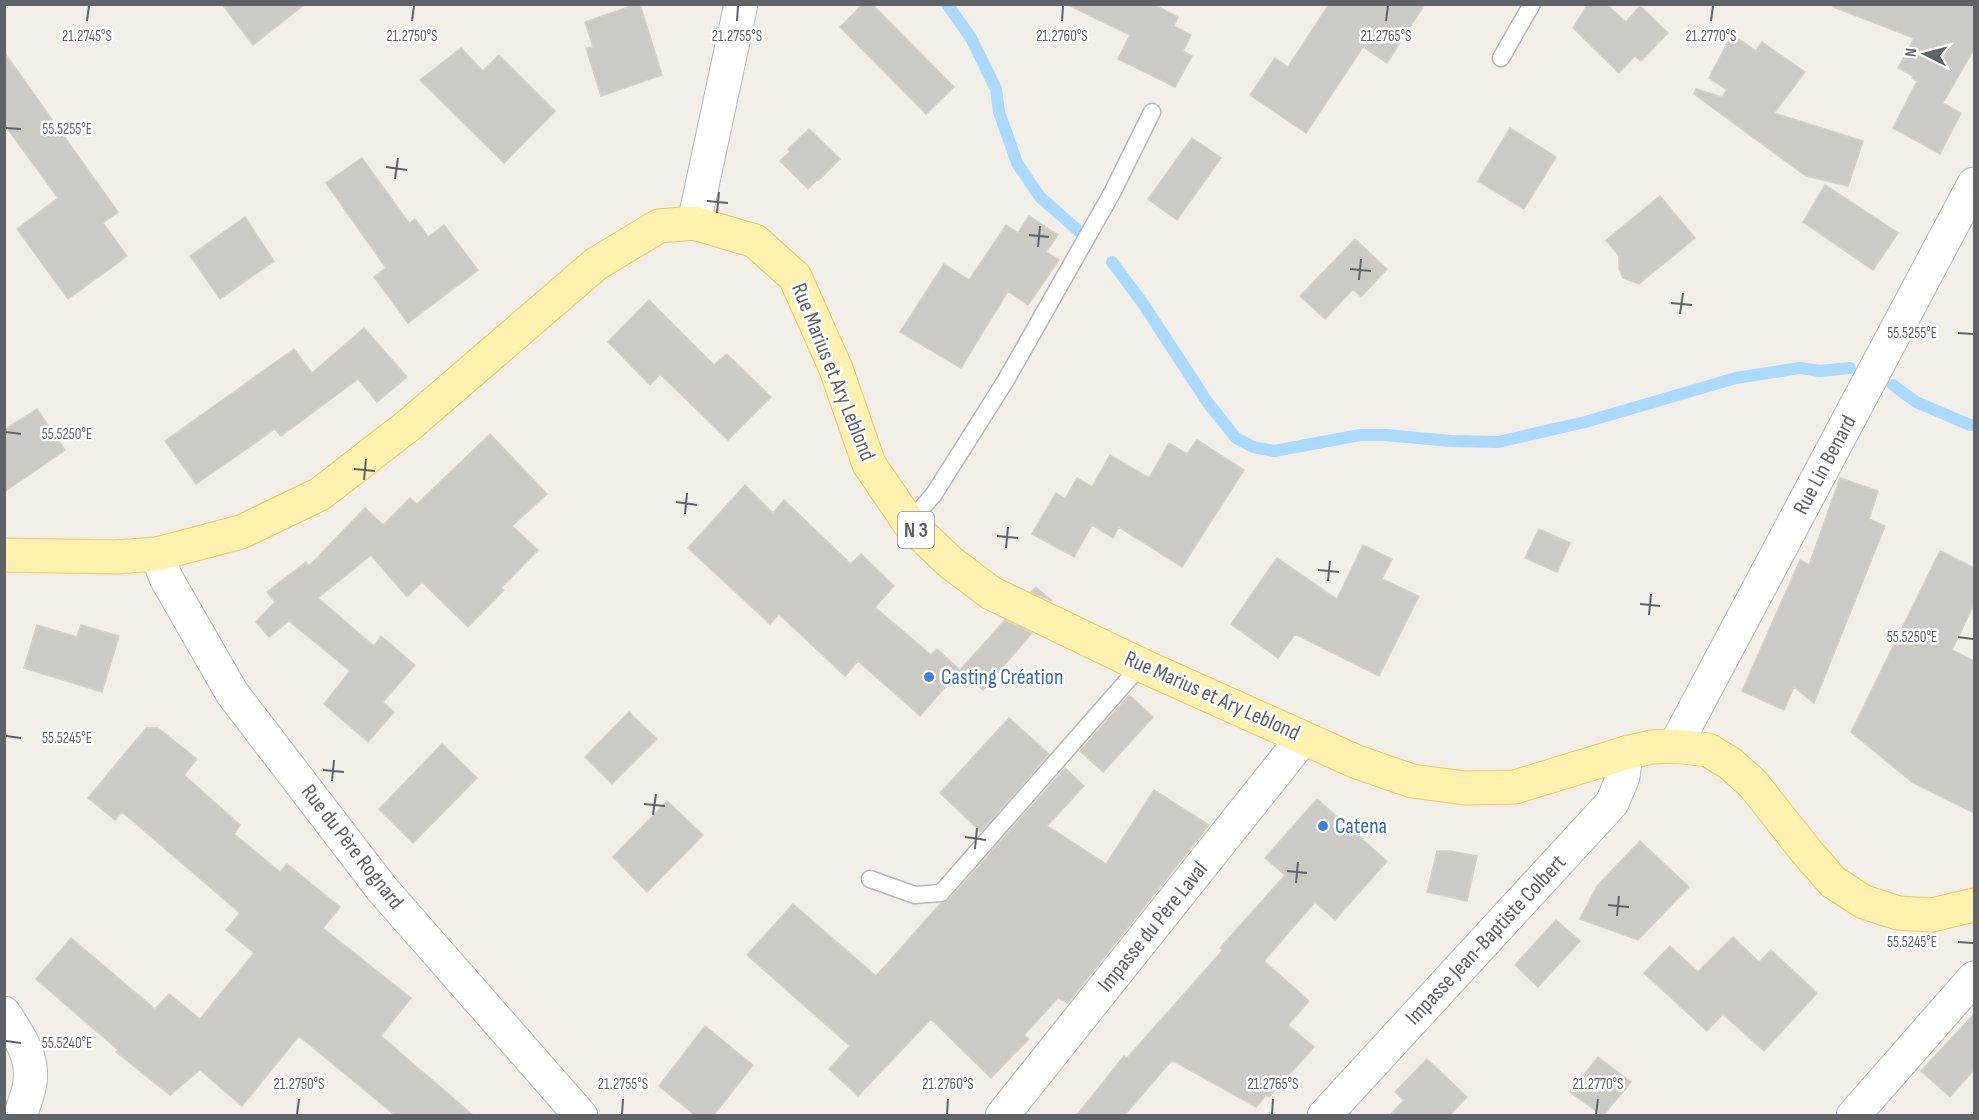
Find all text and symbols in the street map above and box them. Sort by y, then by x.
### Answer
north arrow [1895,24,1955,84]
text: 21.2745°S [62,27,112,46]
text: 21.2750°S [386,27,438,46]
text: 21.2755°S [712,27,762,46]
text: 21.2760°S [1036,27,1088,46]
text: 21.2765°S [1361,27,1411,46]
text: 21.2770°S [1686,27,1737,46]
text: N [1902,47,1921,58]
text: 55.5255°E [42,120,92,139]
street label: Rue Marius et Ary Leblond [785,279,881,465]
text: 55.5255°E [1887,324,1937,343]
street label: Rue Lin Benard [1788,411,1862,519]
text: 55.5250°E [42,425,92,444]
road number: N 3 [898,512,934,548]
text: 55.5250°E [1887,628,1937,647]
street label: Rue Marius et Ary Leblond [1120,645,1304,747]
place label: Casting Création [941,664,1063,691]
marker: Casting Création [922,670,936,684]
text: 55.5245°E [42,729,92,748]
street label: Rue du Père Rognard [295,779,409,915]
place label: Catena [1335,813,1387,840]
marker: Catena [1316,819,1330,833]
street label: Impasse Jean-Baptiste Colbert [1400,849,1572,1031]
street label: Impasse du Père Laval [1092,857,1214,997]
text: 55.5245°E [1887,933,1937,952]
text: 55.5240°E [42,1034,92,1053]
text: 21.2750°S [273,1075,325,1094]
text: 21.2755°S [598,1075,648,1094]
text: 21.2760°S [922,1075,974,1094]
text: 21.2765°S [1248,1075,1298,1094]
text: 21.2770°S [1573,1075,1624,1094]

